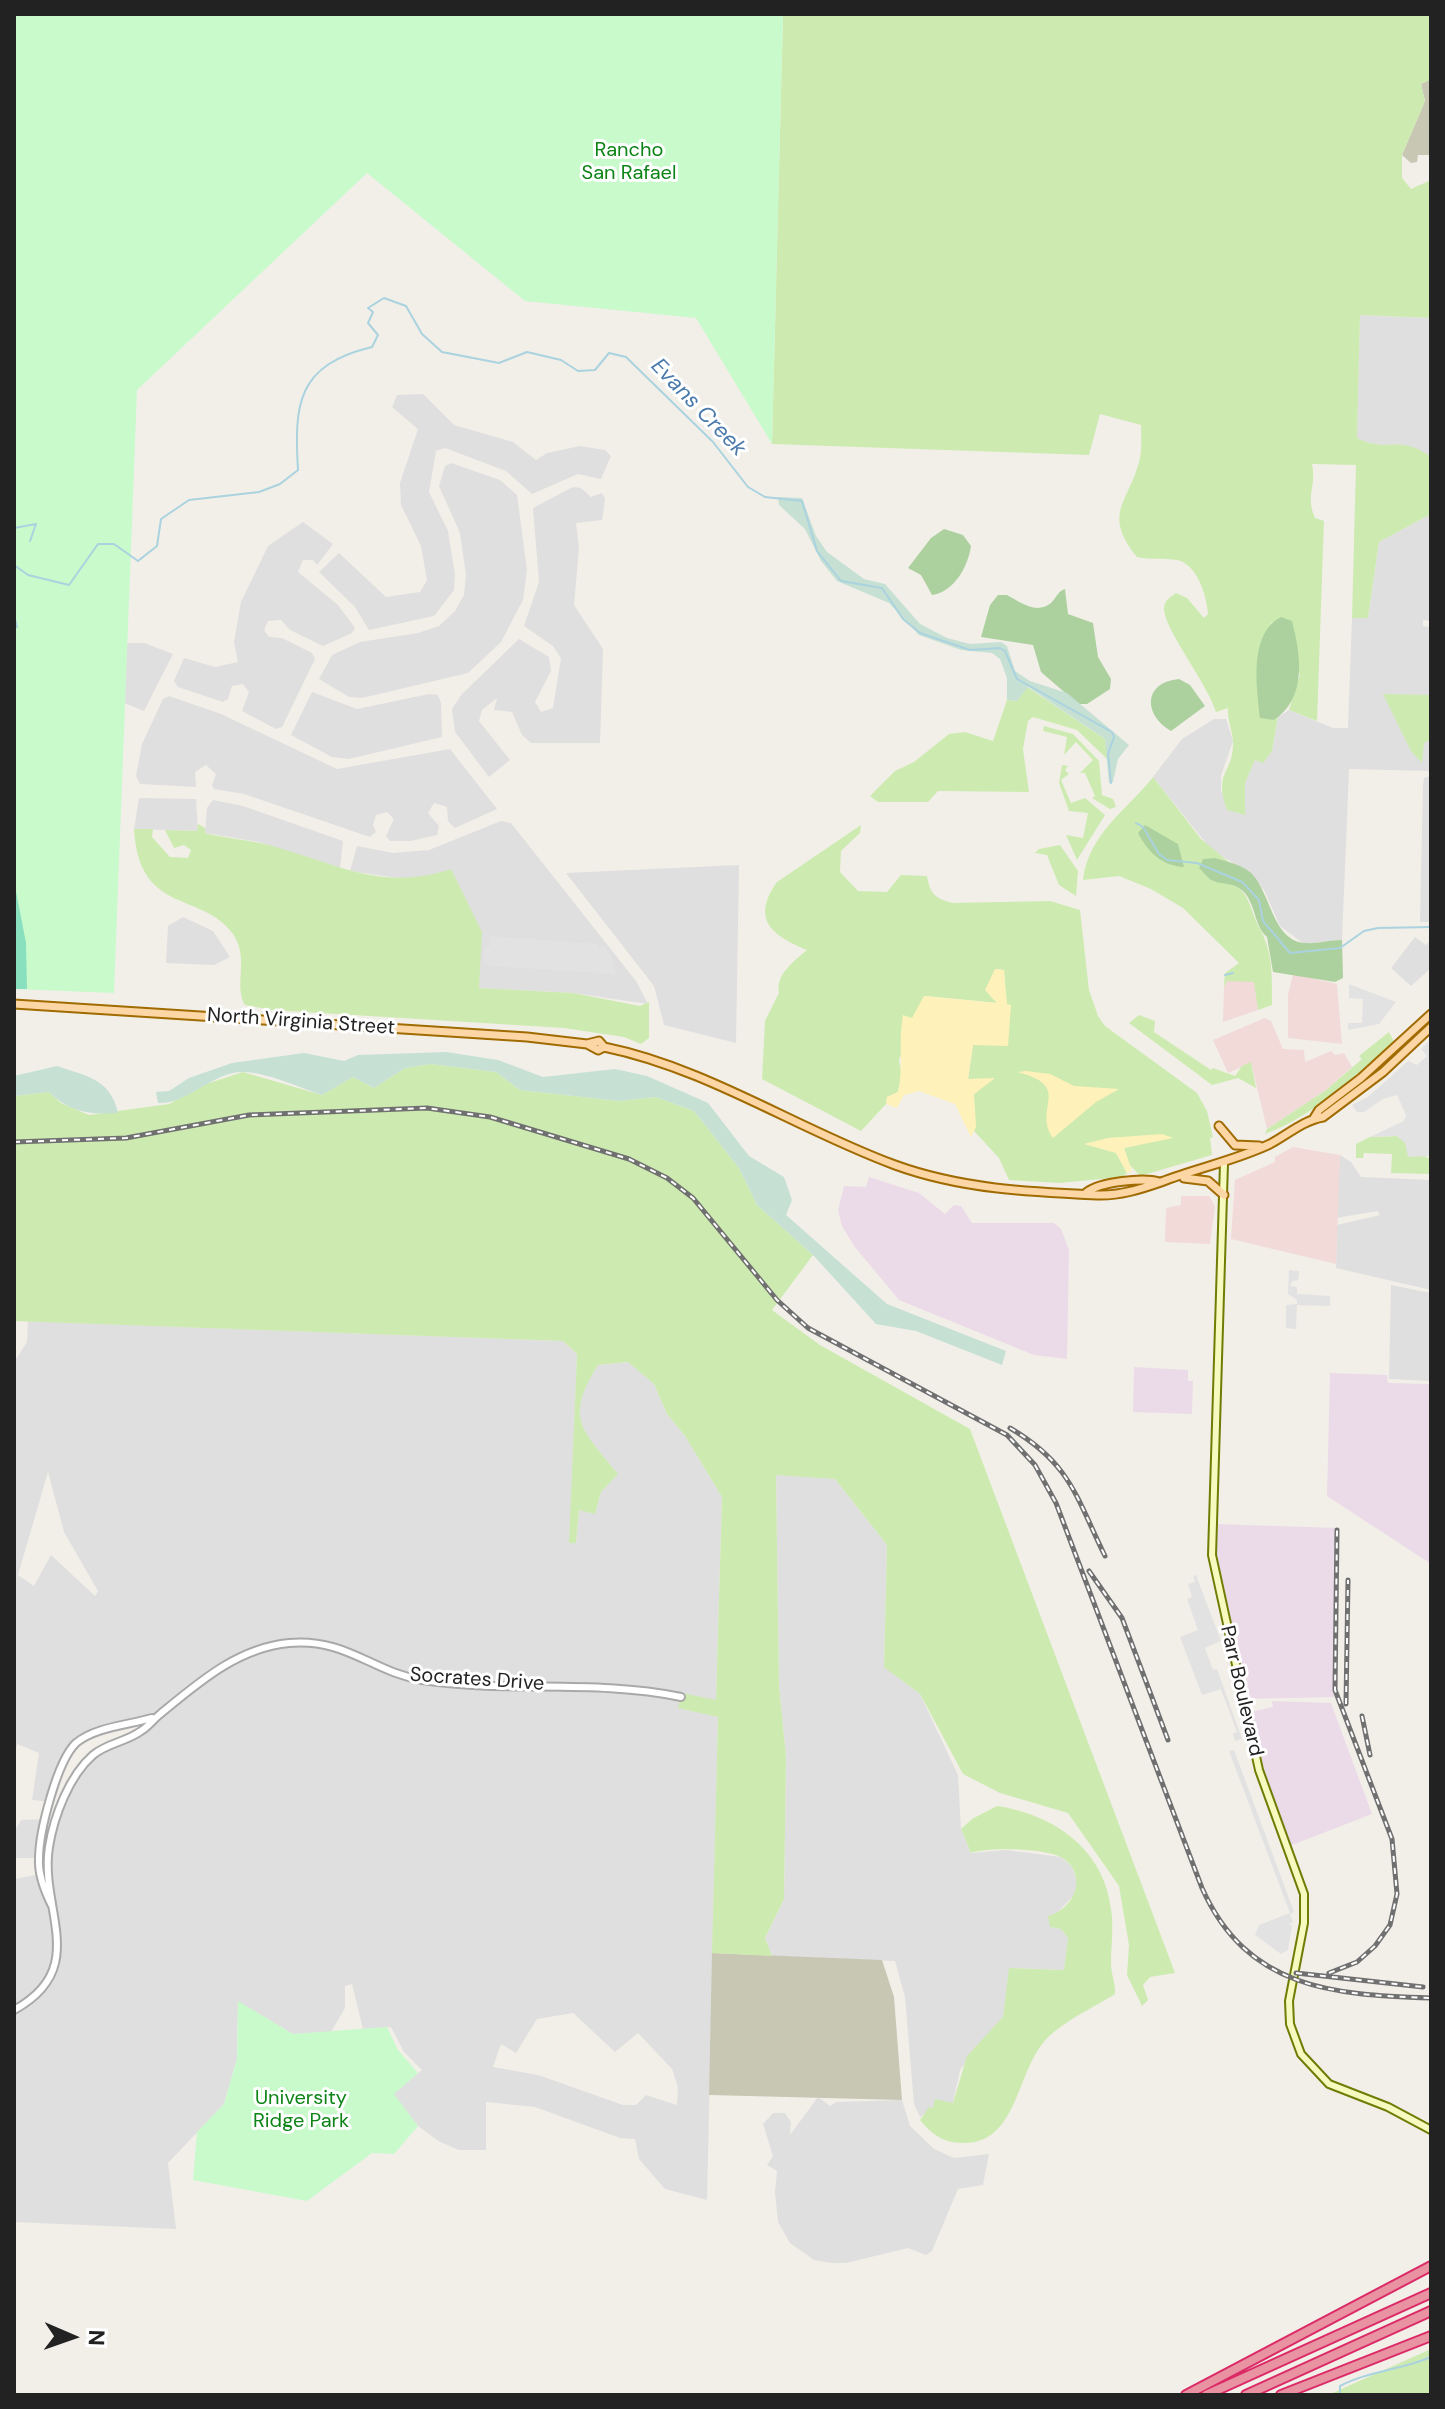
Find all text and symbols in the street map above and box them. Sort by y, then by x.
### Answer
park label: Rancho San Rafael [582,139,676,186]
water label: Evans Creek [645,354,751,462]
street label: North Virginia Street [206,1003,396,1041]
street label: Parr Boulevard [1214,1623,1268,1759]
street label: Socrates Drive [409,1663,545,1697]
park label: University Ridge Park [253,2087,349,2134]
north arrow [32,2297,112,2377]
text: N [82,2329,111,2346]

